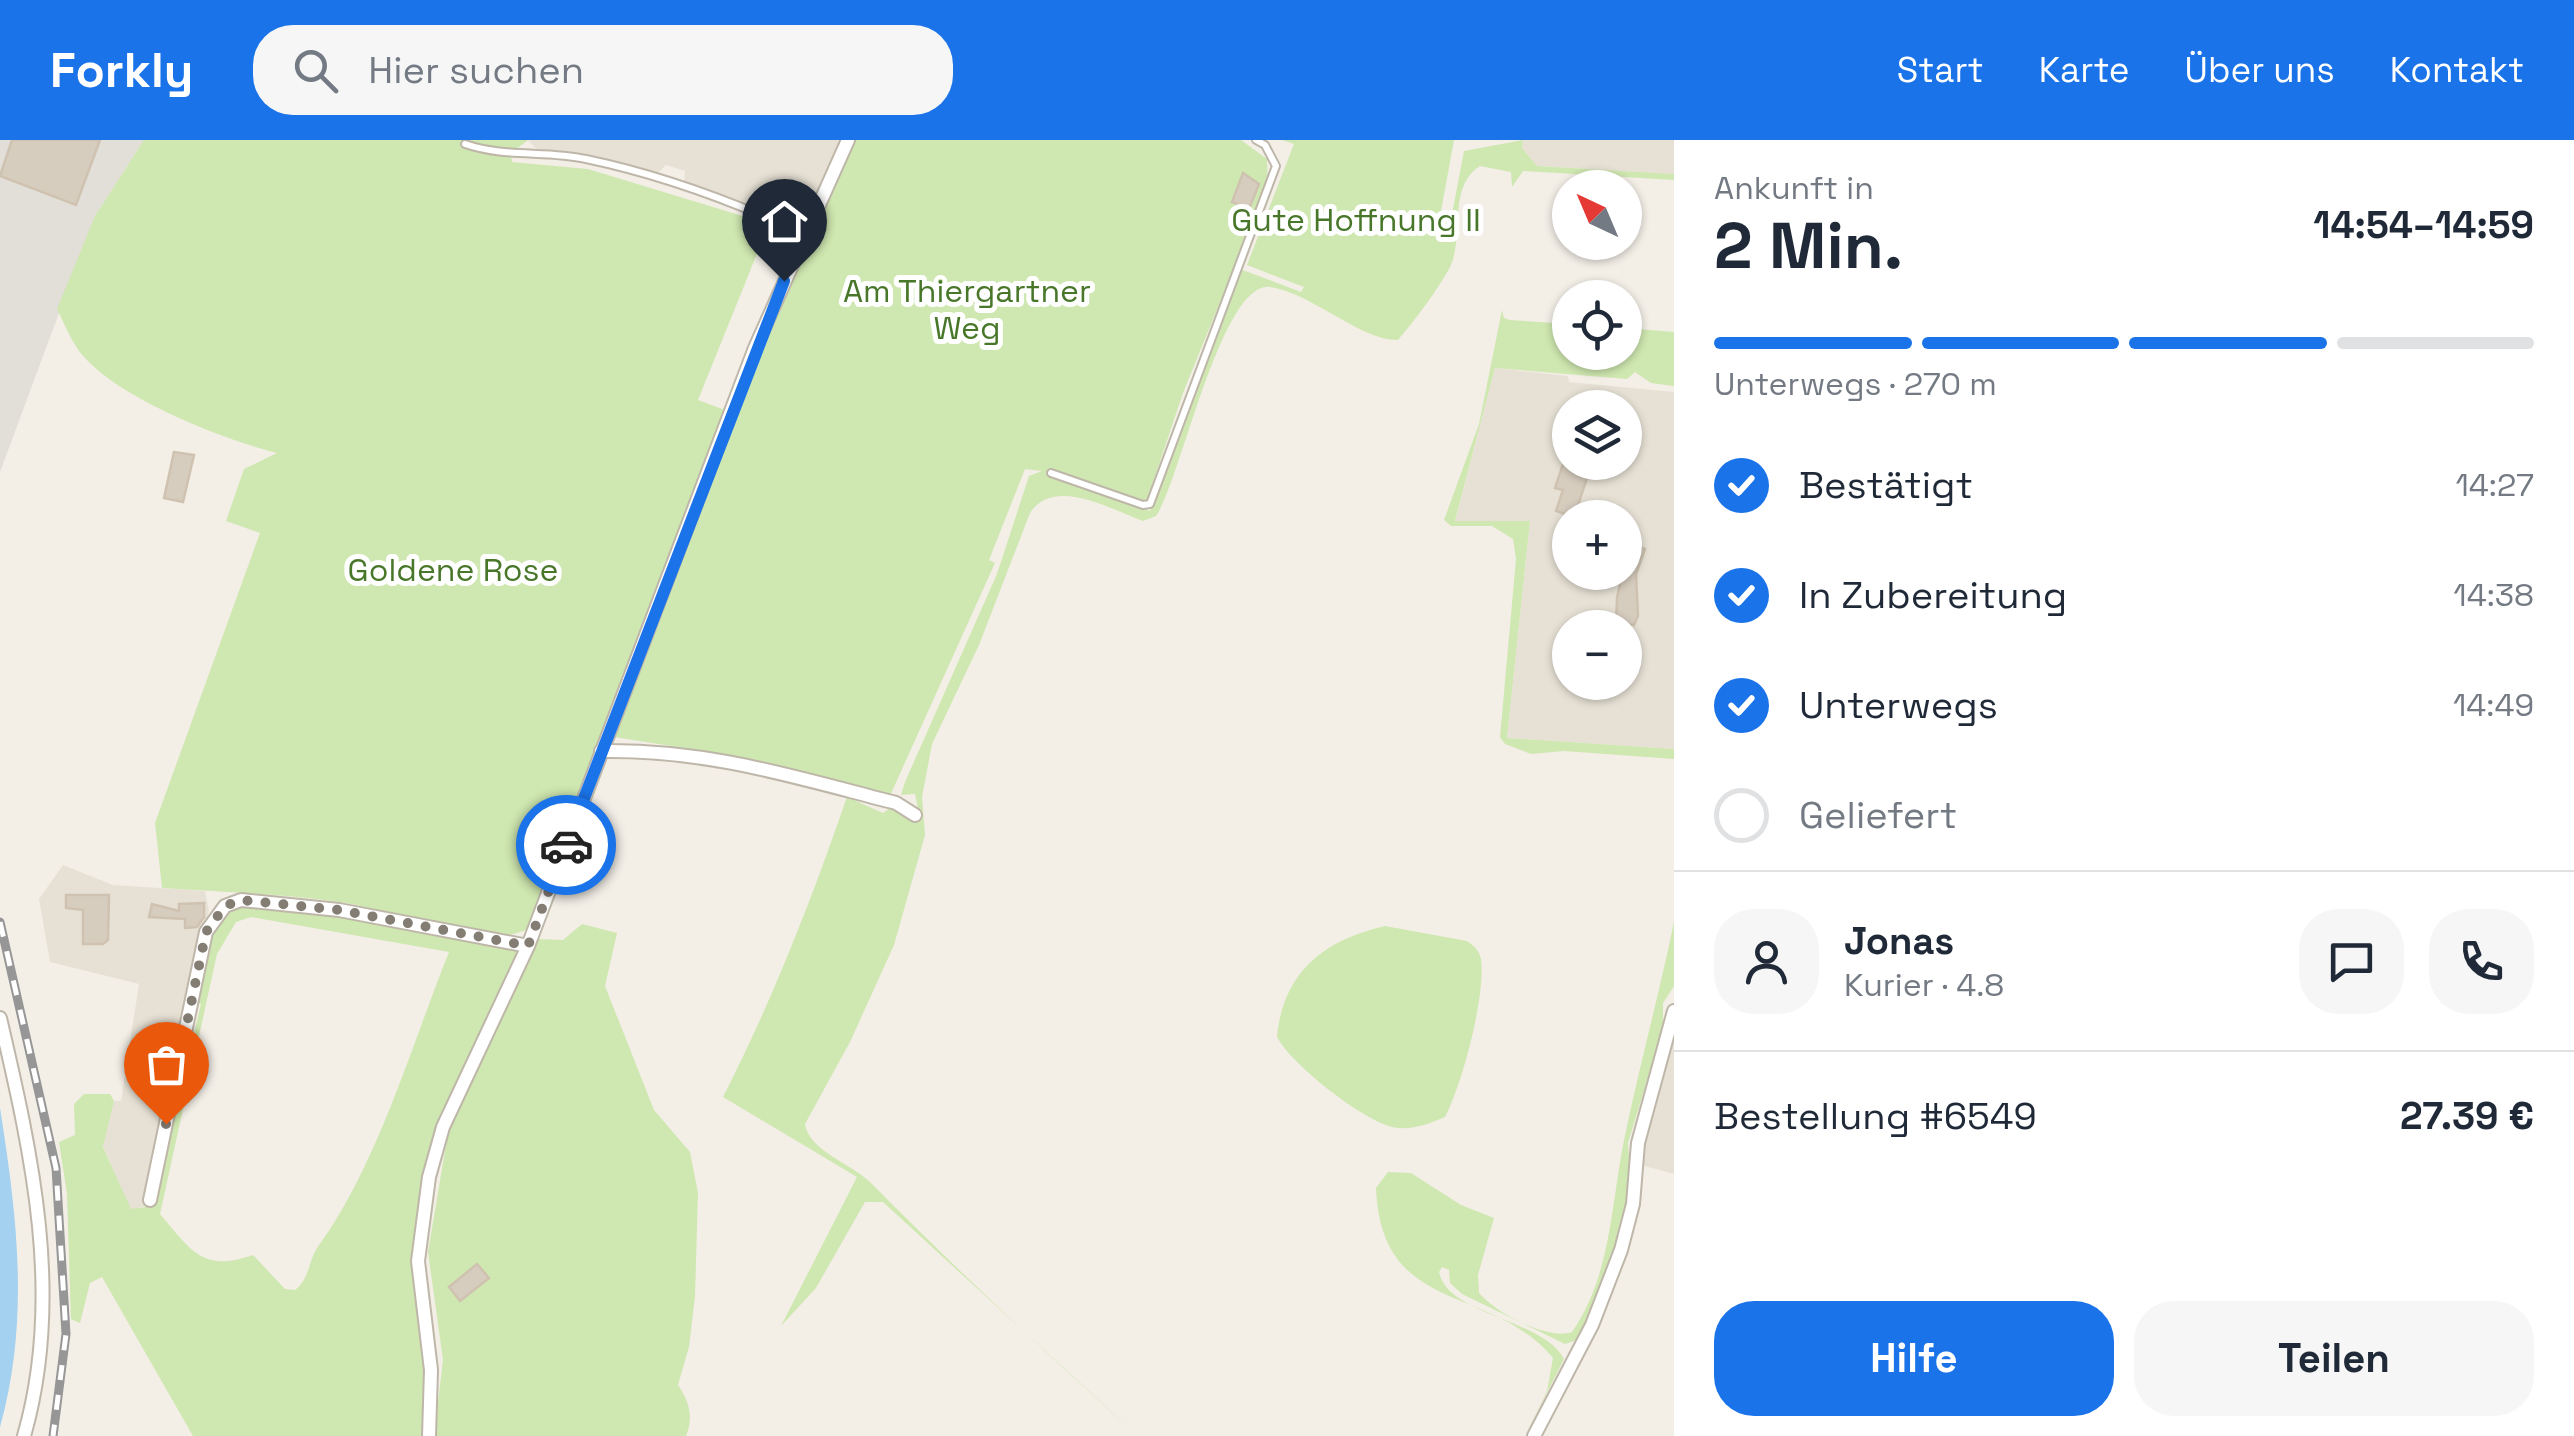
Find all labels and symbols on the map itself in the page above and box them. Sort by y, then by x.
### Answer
north arrow [1552,170,1642,260]
pin [742,179,827,282]
park label: Gute Hoffnung II [1231,200,1481,240]
park label: Am Thiergartner Weg [843,271,1091,348]
park label: Goldene Rose [348,550,558,590]
courier [516,795,616,895]
pin [124,1022,209,1125]

